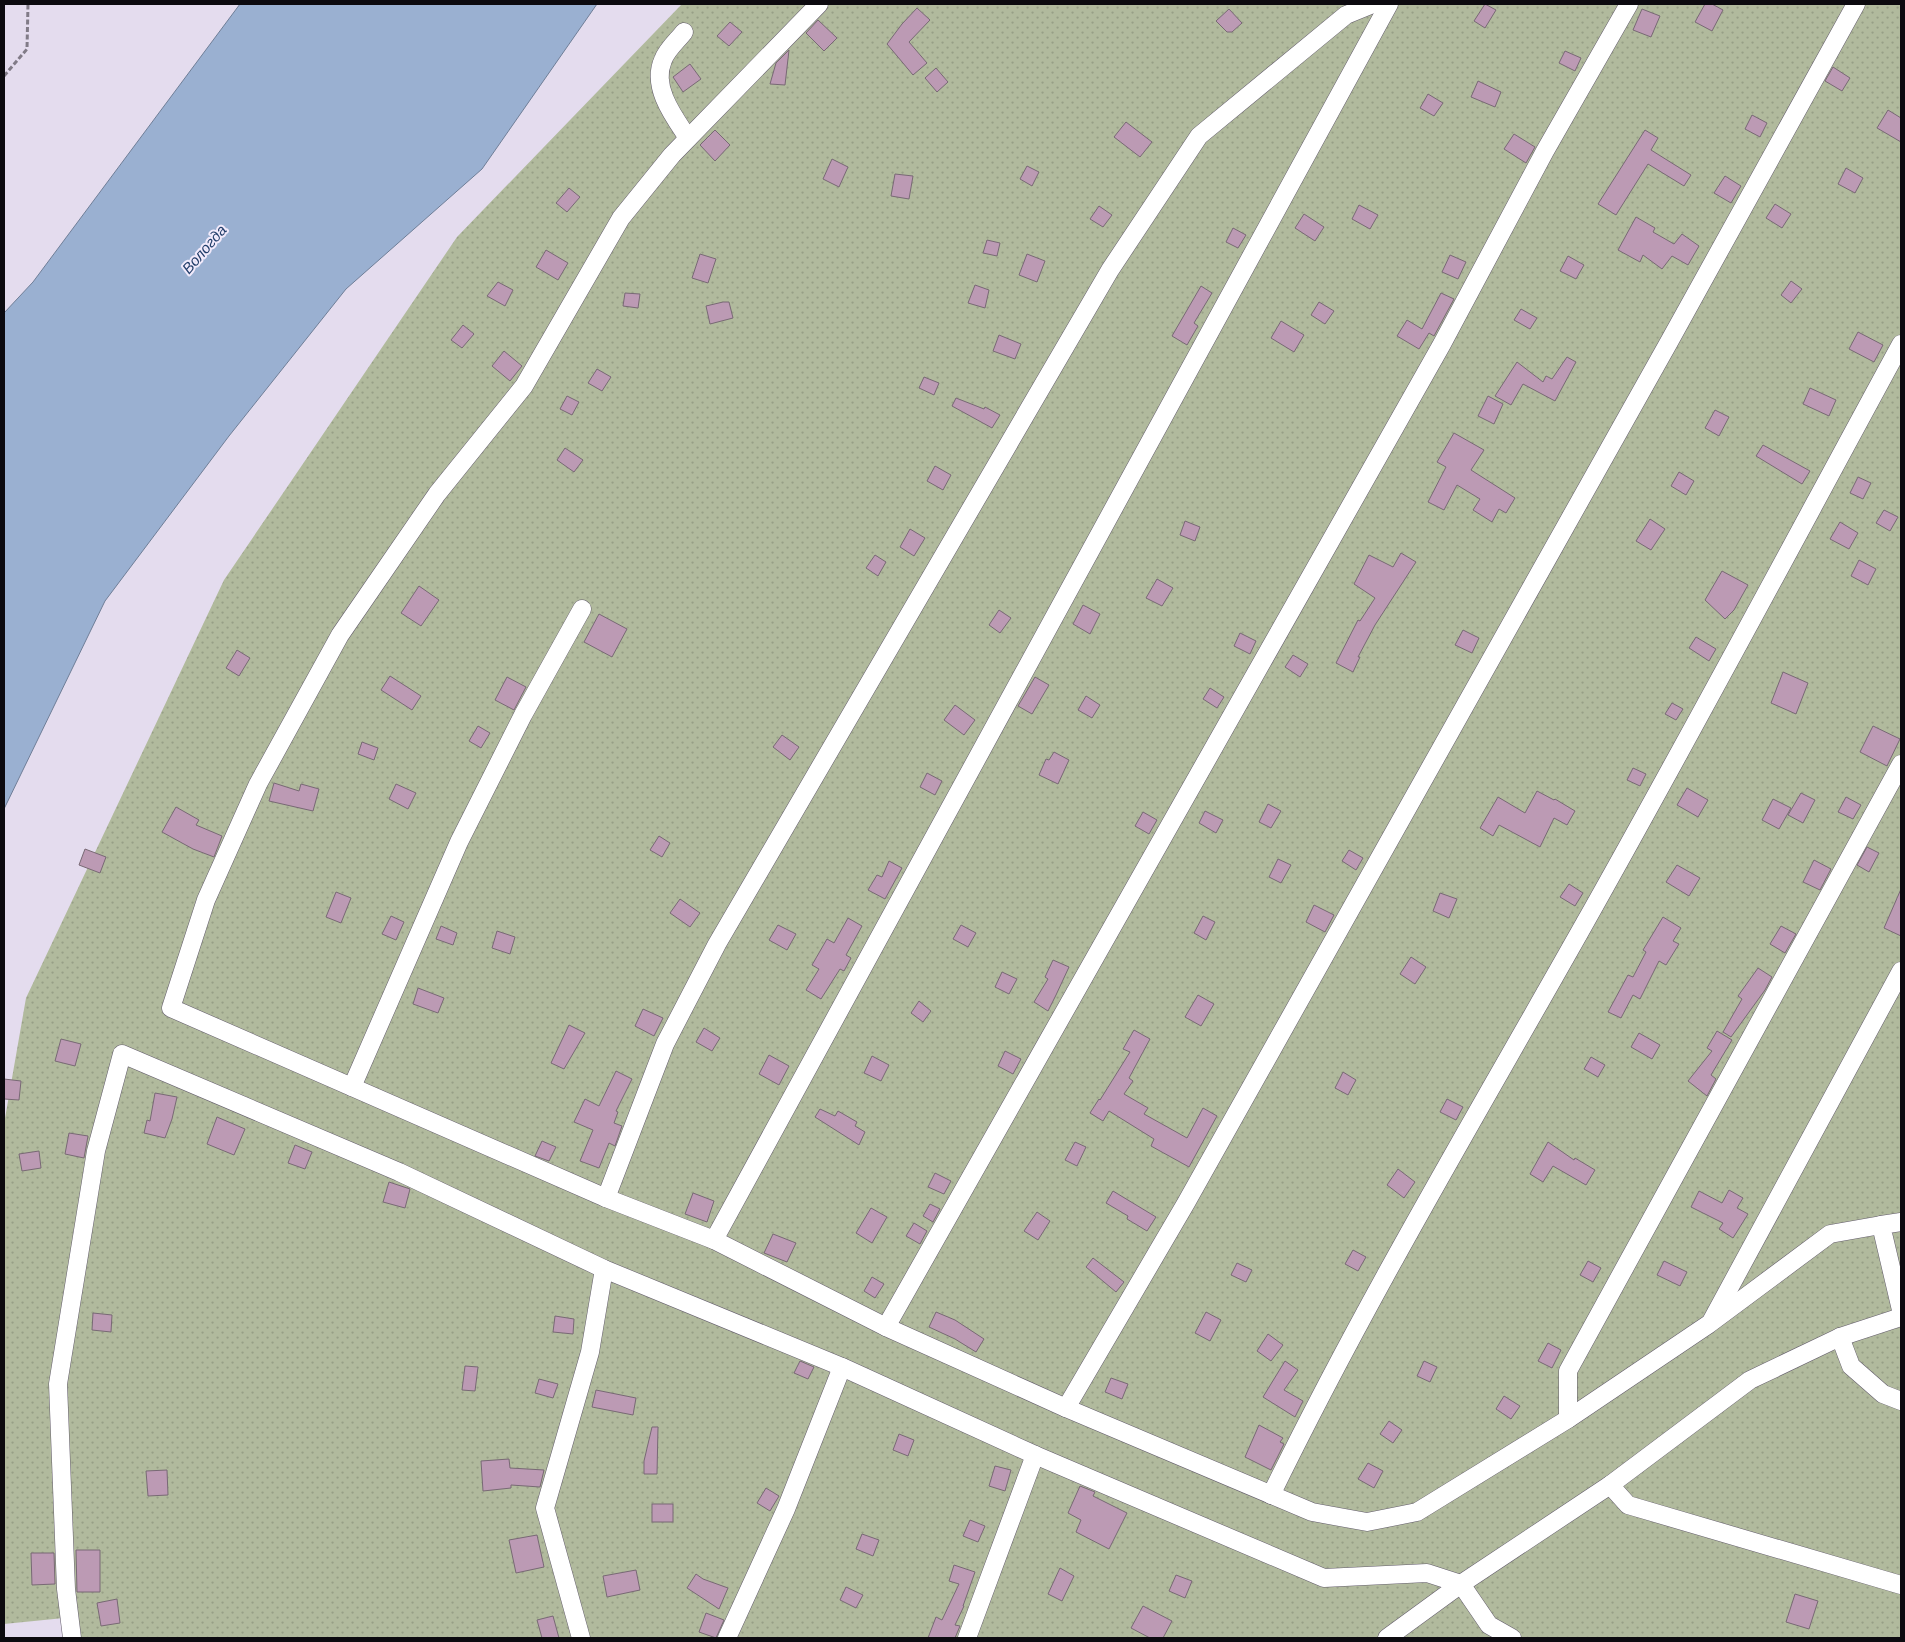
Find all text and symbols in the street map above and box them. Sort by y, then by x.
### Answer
water label: Вологда [178,221,230,277]

